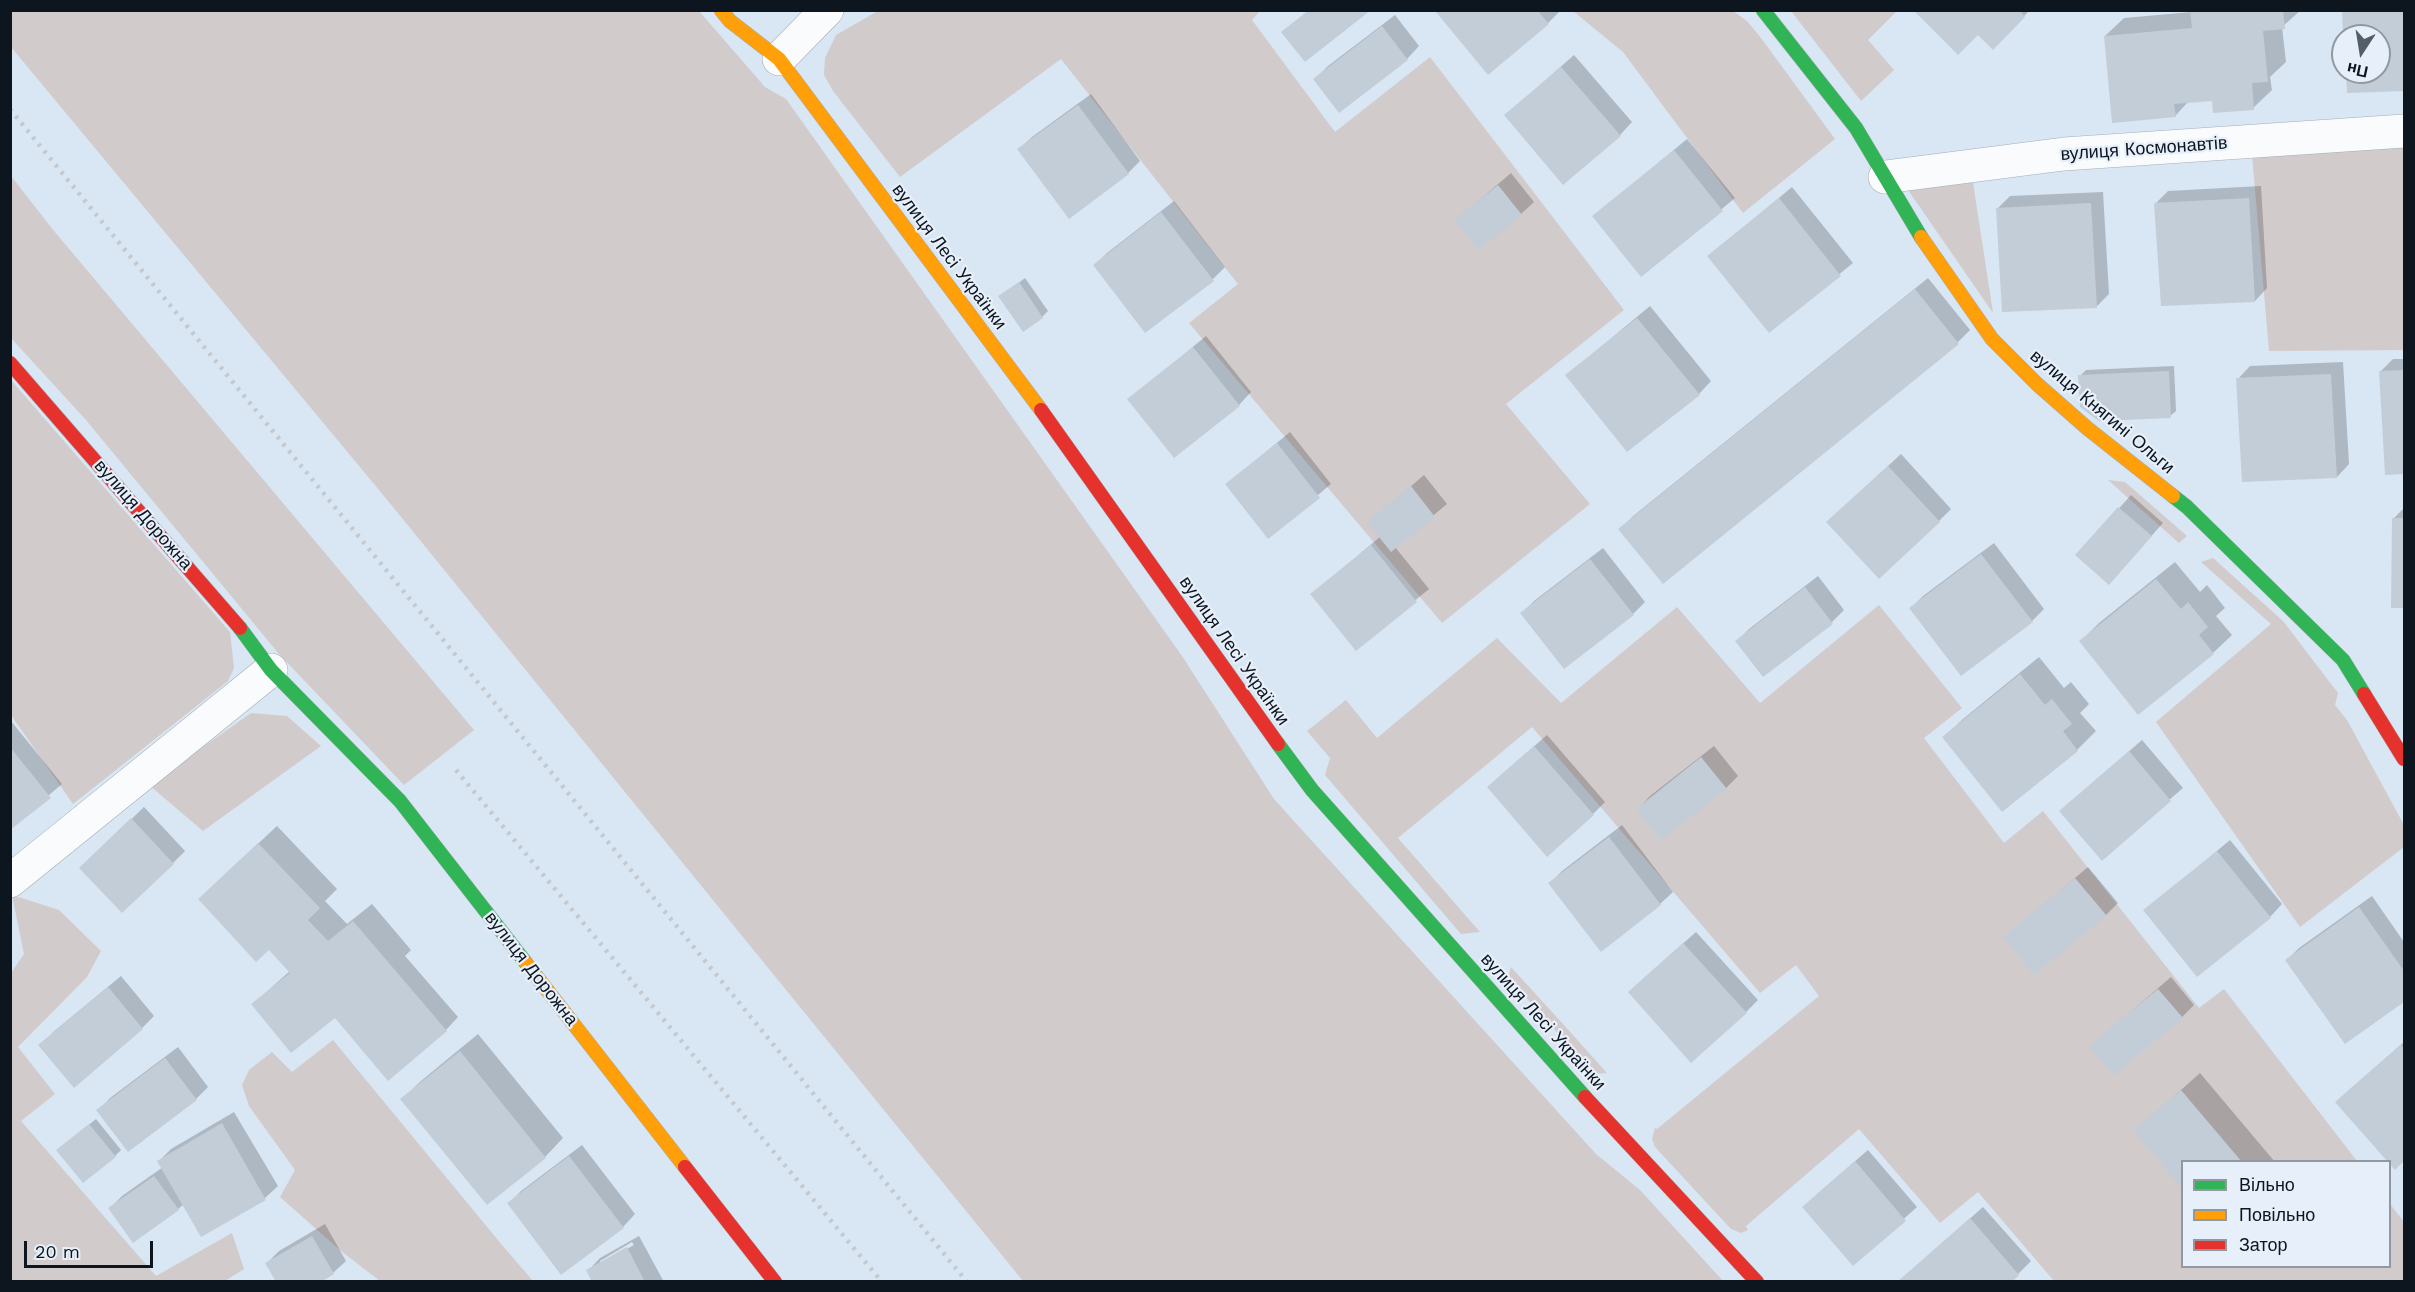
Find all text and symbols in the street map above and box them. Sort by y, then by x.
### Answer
north arrow [2331,24,2391,84]
text: Пн [2345,59,2370,82]
street label: вулиця Космонавтів [2060,132,2228,166]
street label: вулиця Лесі Українки [887,180,1011,334]
street label: вулиця Княгині Ольги [2025,345,2179,479]
street label: вулиця Дорожна [89,456,197,574]
street label: вулиця Лесі Українки [1174,572,1294,730]
street label: вулиця Дорожна [480,908,582,1030]
street label: вулиця Лесі Українки [1476,949,1610,1095]
legend [2181,1160,2391,1268]
text: Вільно [2239,1174,2295,1195]
text: Повільно [2239,1204,2315,1225]
scale bar [27,1229,156,1267]
text: Затор [2239,1234,2288,1255]
text: 20 m [35,1241,80,1262]

